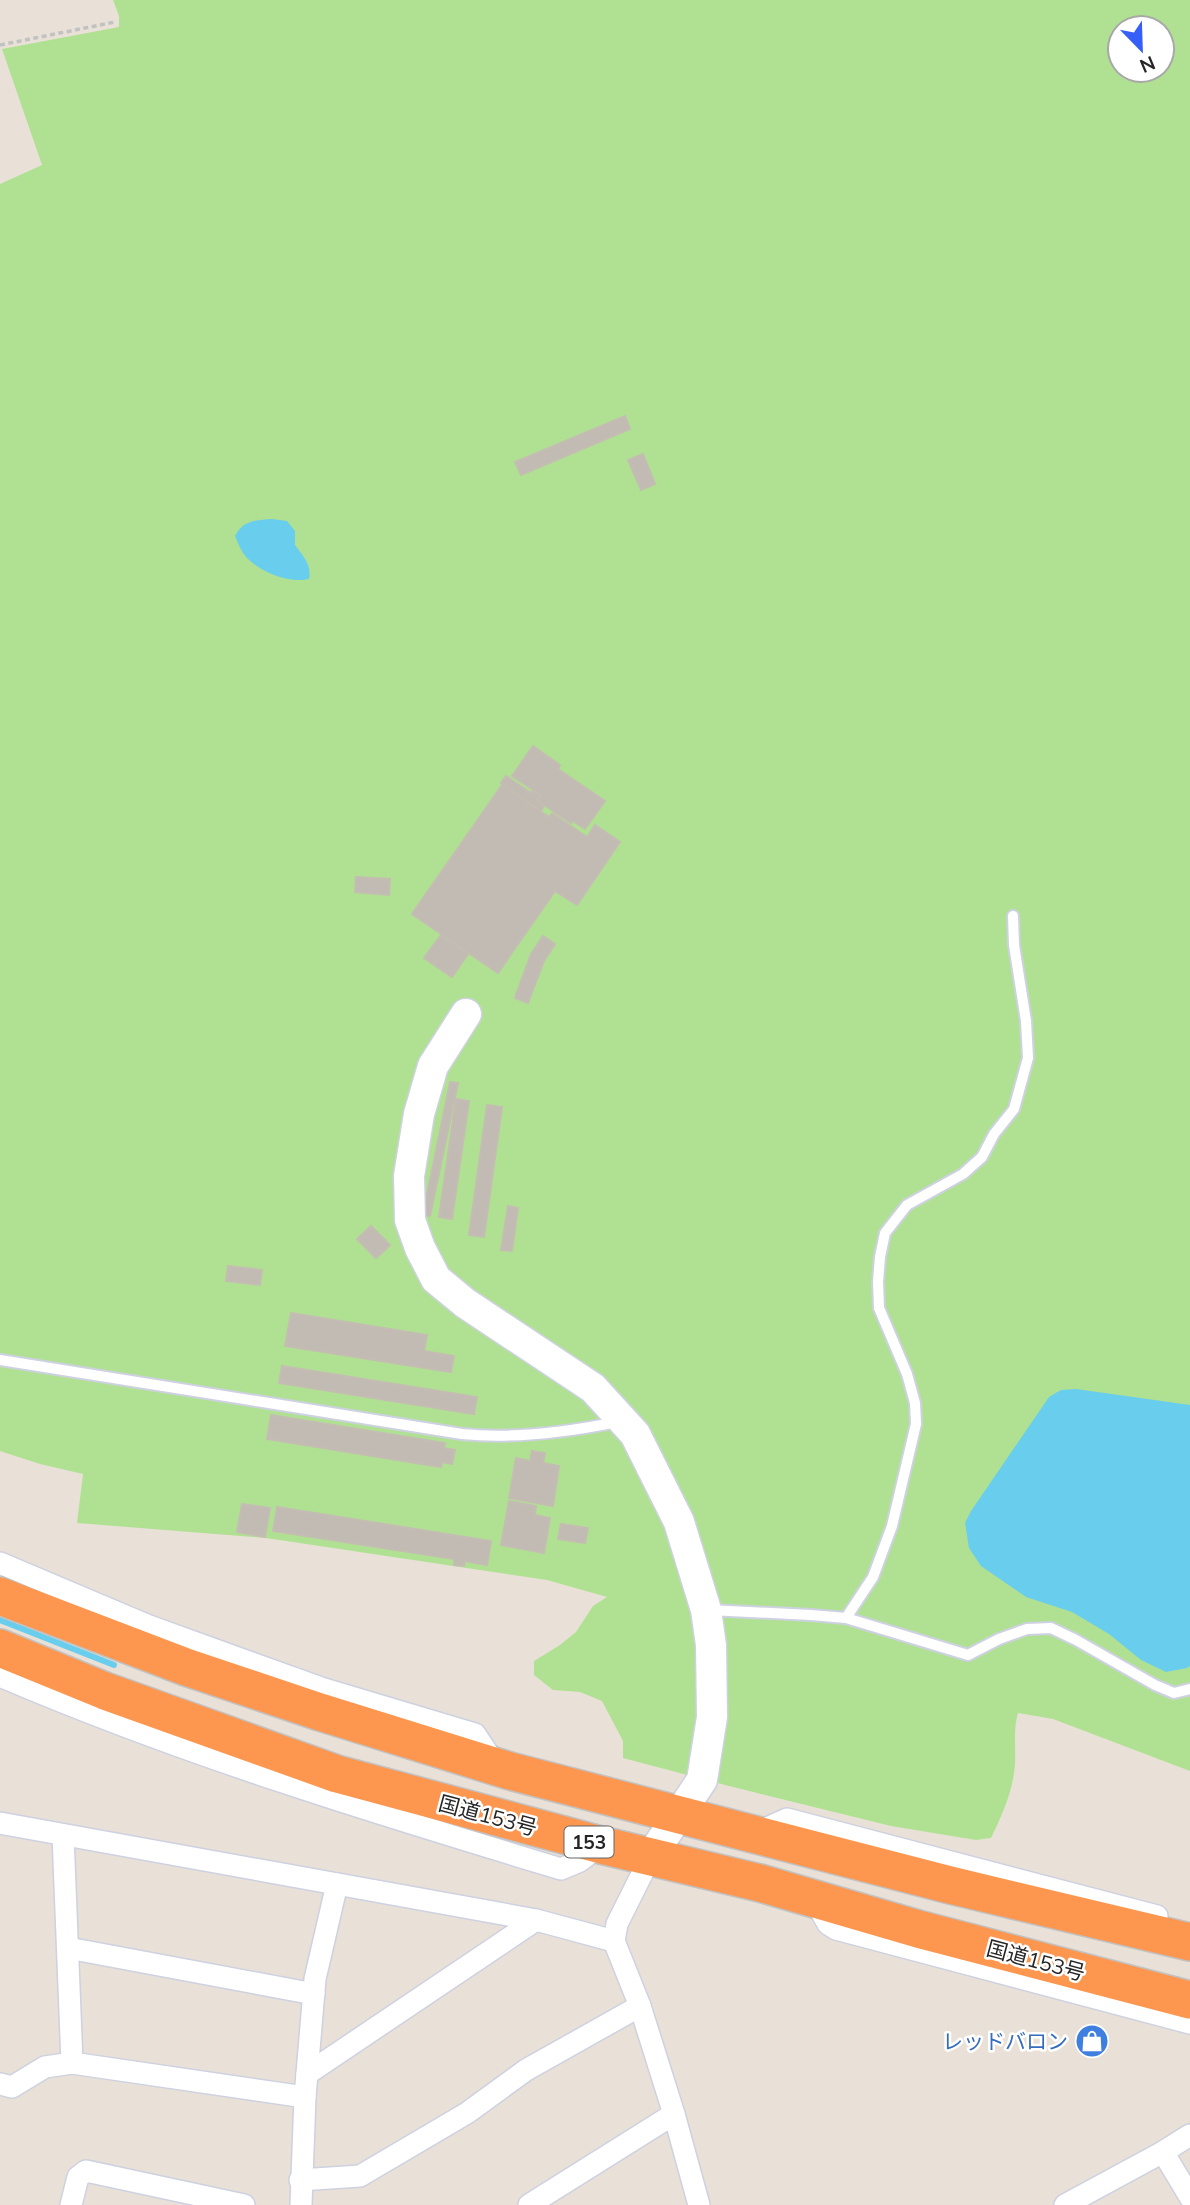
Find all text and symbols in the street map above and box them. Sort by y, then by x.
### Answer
north arrow [1106,14,1176,84]
text: N [1136,51,1159,78]
street label: 国道153号 [436,1789,540,1841]
road number: 153 [564,1826,614,1858]
street label: 国道153号 [984,1934,1088,1986]
shop icon: レッドバロン [1073,2022,1111,2060]
place label: レッドバロン [942,2028,1068,2054]

